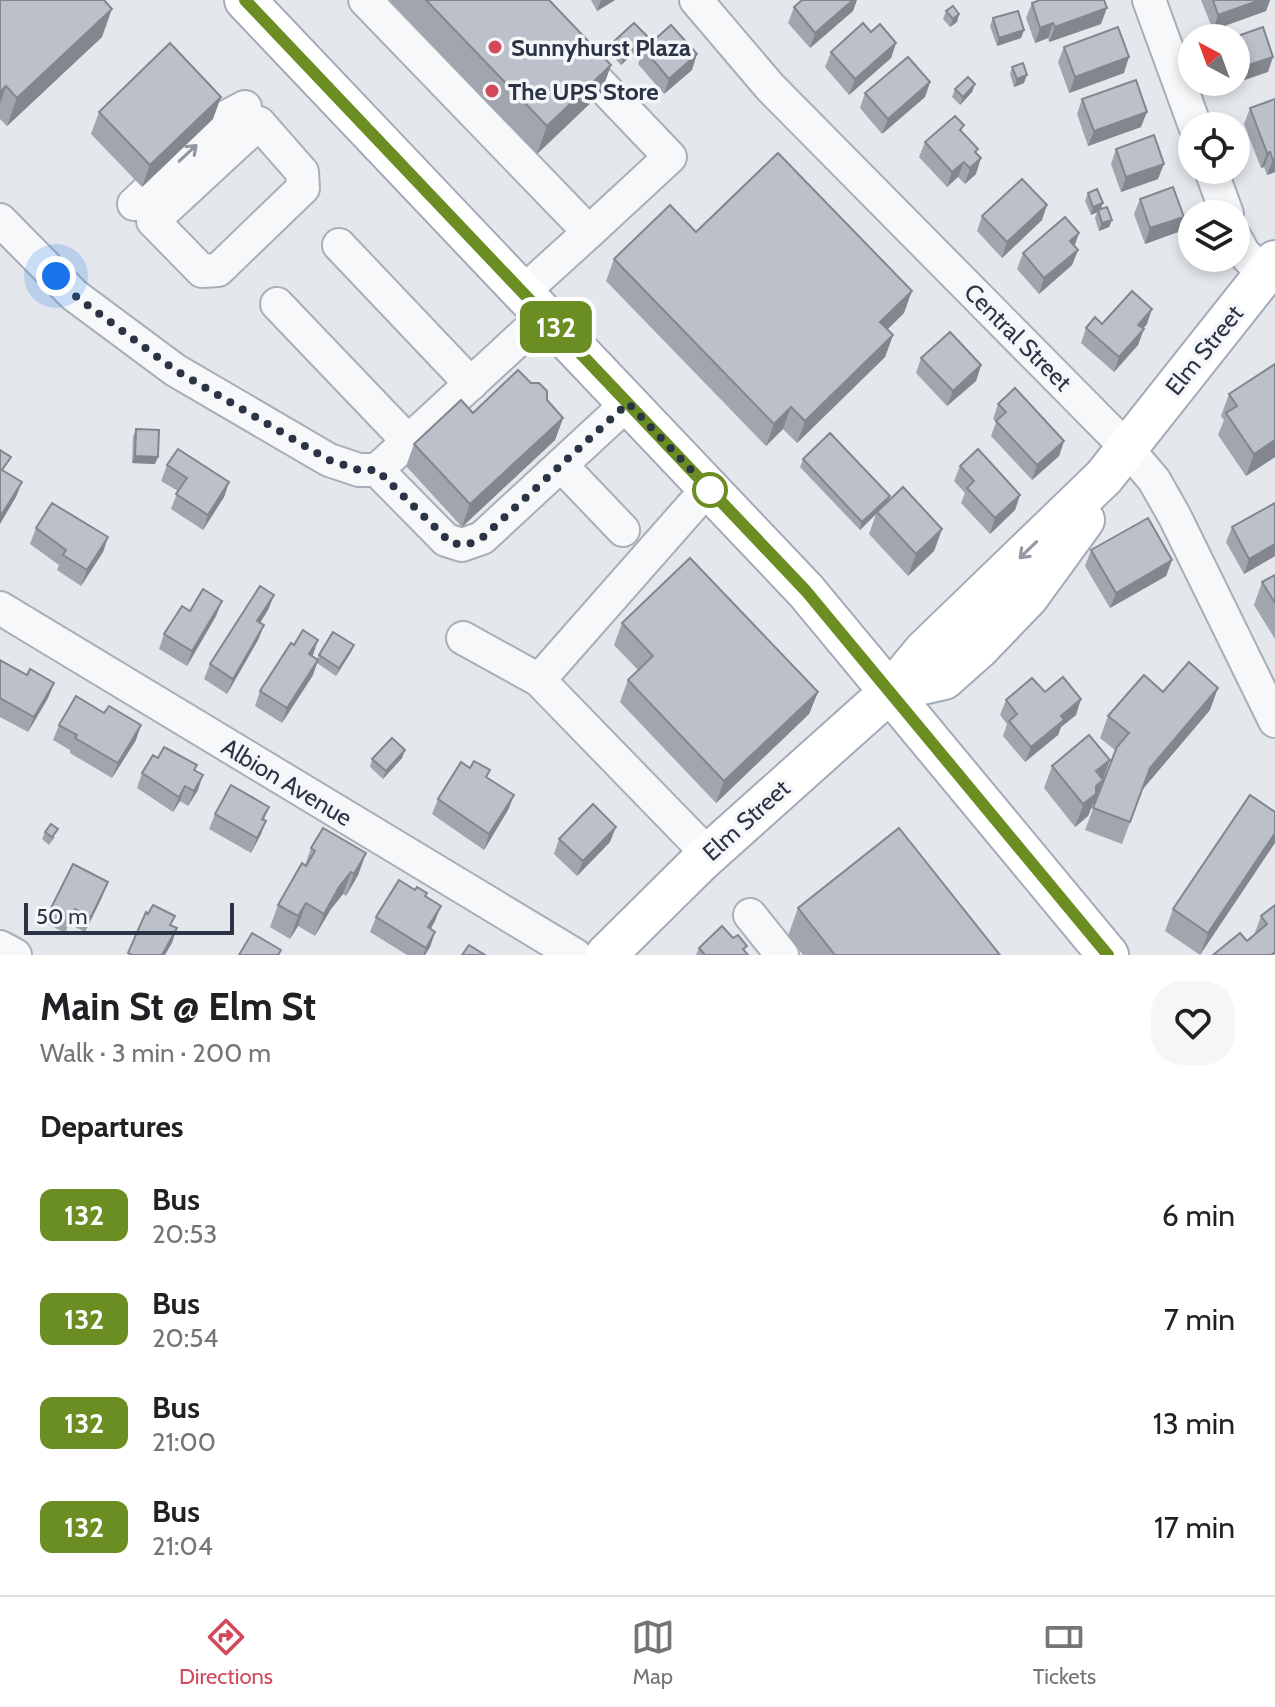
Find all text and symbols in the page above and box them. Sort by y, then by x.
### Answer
north arrow [1178,24,1250,96]
map controls [1178,24,1250,272]
place label: Sunnyhurst Plaza [511,33,691,62]
marker: Sunnyhurst Plaza [486,38,504,56]
place label: The UPS Store [508,77,659,106]
marker: The UPS Store [483,82,501,100]
button: locate [1178,112,1250,184]
one-way arrow [178,144,197,163]
button: layers [1178,200,1250,272]
your location [36,256,76,296]
street label: Central Street [958,277,1078,397]
street label: Elm Street [1159,299,1249,401]
line badge: 132 [510,301,602,353]
text: 132 [536,310,576,344]
unlabelled marker [693,473,727,507]
one-way arrow [1019,540,1038,559]
street label: Albion Avenue [217,732,357,832]
street label: Elm Street [697,773,795,867]
scale bar [24,899,234,935]
text: 50 m [36,903,88,930]
button: heart [1151,981,1235,1065]
text: Main St @ Elm St [40,983,316,1030]
text: Walk · 3 min · 200 m [40,1037,271,1069]
text: Departures [40,1108,184,1145]
text: Bus [152,1181,200,1218]
text: 6 min [1162,1197,1235,1234]
text: 132 [64,1198,104,1232]
text: 20:53 [152,1218,217,1250]
text: Bus [152,1285,200,1322]
text: 7 min [1164,1301,1235,1338]
text: 132 [64,1302,104,1336]
text: 20:54 [152,1322,218,1354]
text: Bus [152,1389,200,1426]
text: 13 min [1153,1405,1235,1442]
text: 132 [64,1406,104,1440]
text: 21:00 [152,1426,216,1458]
text: Bus [152,1493,200,1530]
text: 17 min [1154,1509,1235,1546]
text: 132 [64,1510,104,1544]
text: 21:04 [152,1530,213,1562]
tab: Directions [179,1615,273,1690]
tab: Map [631,1615,675,1690]
tab: Tickets [1033,1615,1096,1690]

